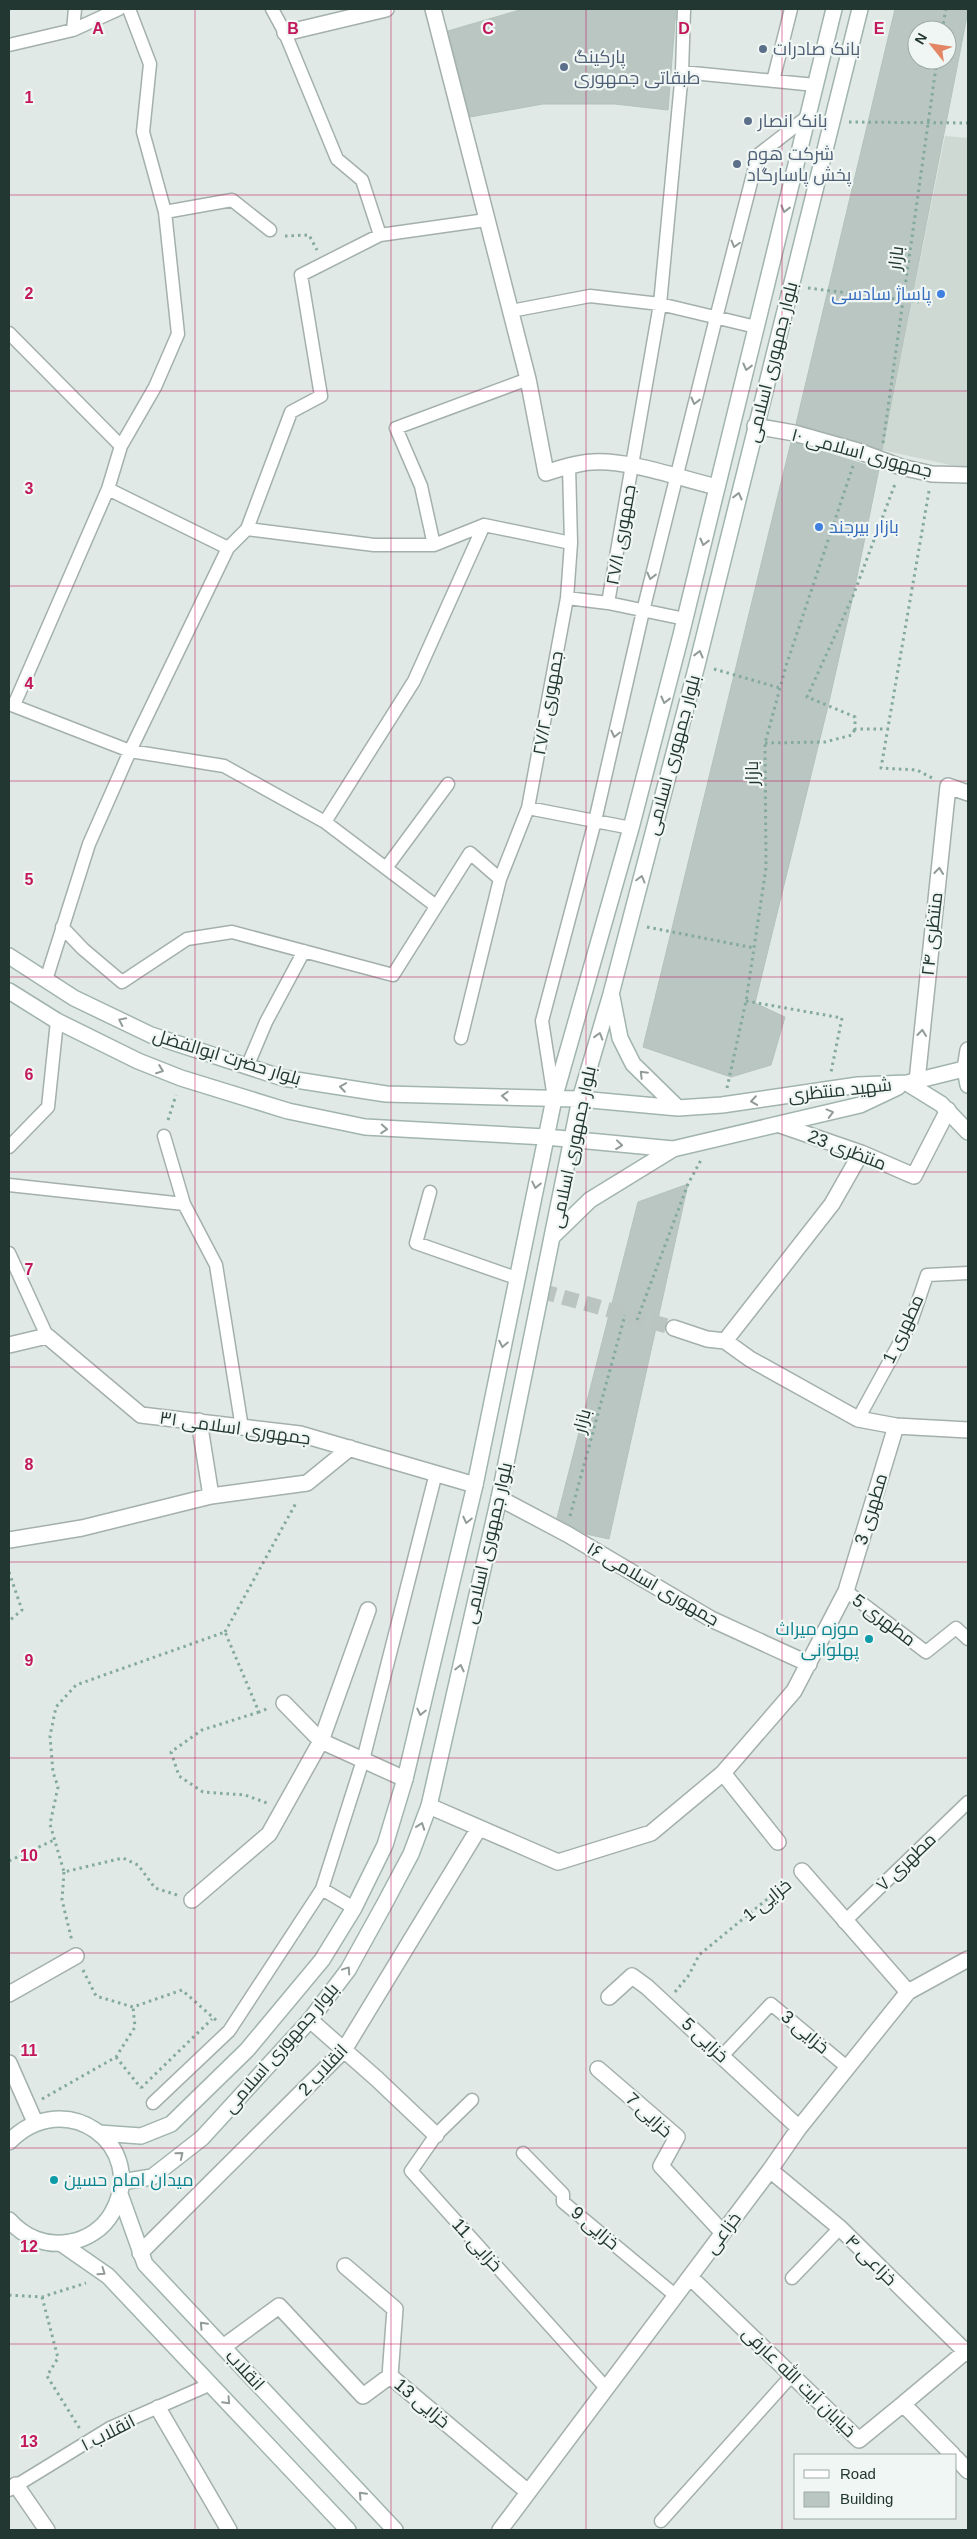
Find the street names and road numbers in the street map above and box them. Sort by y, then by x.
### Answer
street label: بازار [884,245,908,272]
street label: بلوار جمهوری اسلامی [742,280,803,445]
street label: جمهوری اسلامی ۱۰ [789,425,934,482]
street label: جمهوری ۲۷/۱ [602,483,641,587]
street label: جمهوری ۲۷/۲ [529,649,568,757]
street label: بلوار جمهوری اسلامی [642,673,705,837]
street label: بازار [742,761,763,786]
street label: منتظری ۲۴ [918,891,947,977]
street label: بلوار حضرت ابوالفضل [150,1025,304,1090]
street label: بلوار جمهوری اسلامی [546,1064,601,1230]
street label: شهید منتظری [787,1075,893,1106]
street label: منتظری 23 [805,1126,889,1175]
street label: مطهری 1 [878,1291,928,1367]
street label: جمهوری اسلامی ۳۱ [158,1407,312,1449]
street label: بازار [569,1407,596,1437]
street label: بلوار جمهوری اسلامی [460,1460,517,1626]
street label: مطهری 3 [851,1471,892,1547]
street label: جمهوری اسلامی ۱۶ [583,1538,722,1631]
street label: مطهری 5 [848,1590,919,1651]
street label: مطهری ۷ [872,1829,941,1896]
street label: خزایی 1 [739,1875,796,1926]
street label: بلوار جمهوری اسلامی [219,1979,343,2117]
street label: خزایی 3 [776,2006,833,2058]
street label: خزایی 5 [677,2014,732,2067]
street label: انقلاب 2 [294,2040,352,2100]
street label: خزایی 7 [621,2089,676,2142]
street label: خزایی 9 [566,2202,623,2254]
street label: خزاعی [701,2208,746,2258]
street label: خزایی 11 [447,2214,506,2276]
street label: خزاعی ۴ [841,2230,901,2290]
street label: خیابان آیت الله عارفی [737,2321,861,2442]
street label: انقلاب [222,2346,268,2394]
street label: خزایی 13 [390,2374,454,2433]
street label: انقلاب ۱ [78,2411,138,2455]

